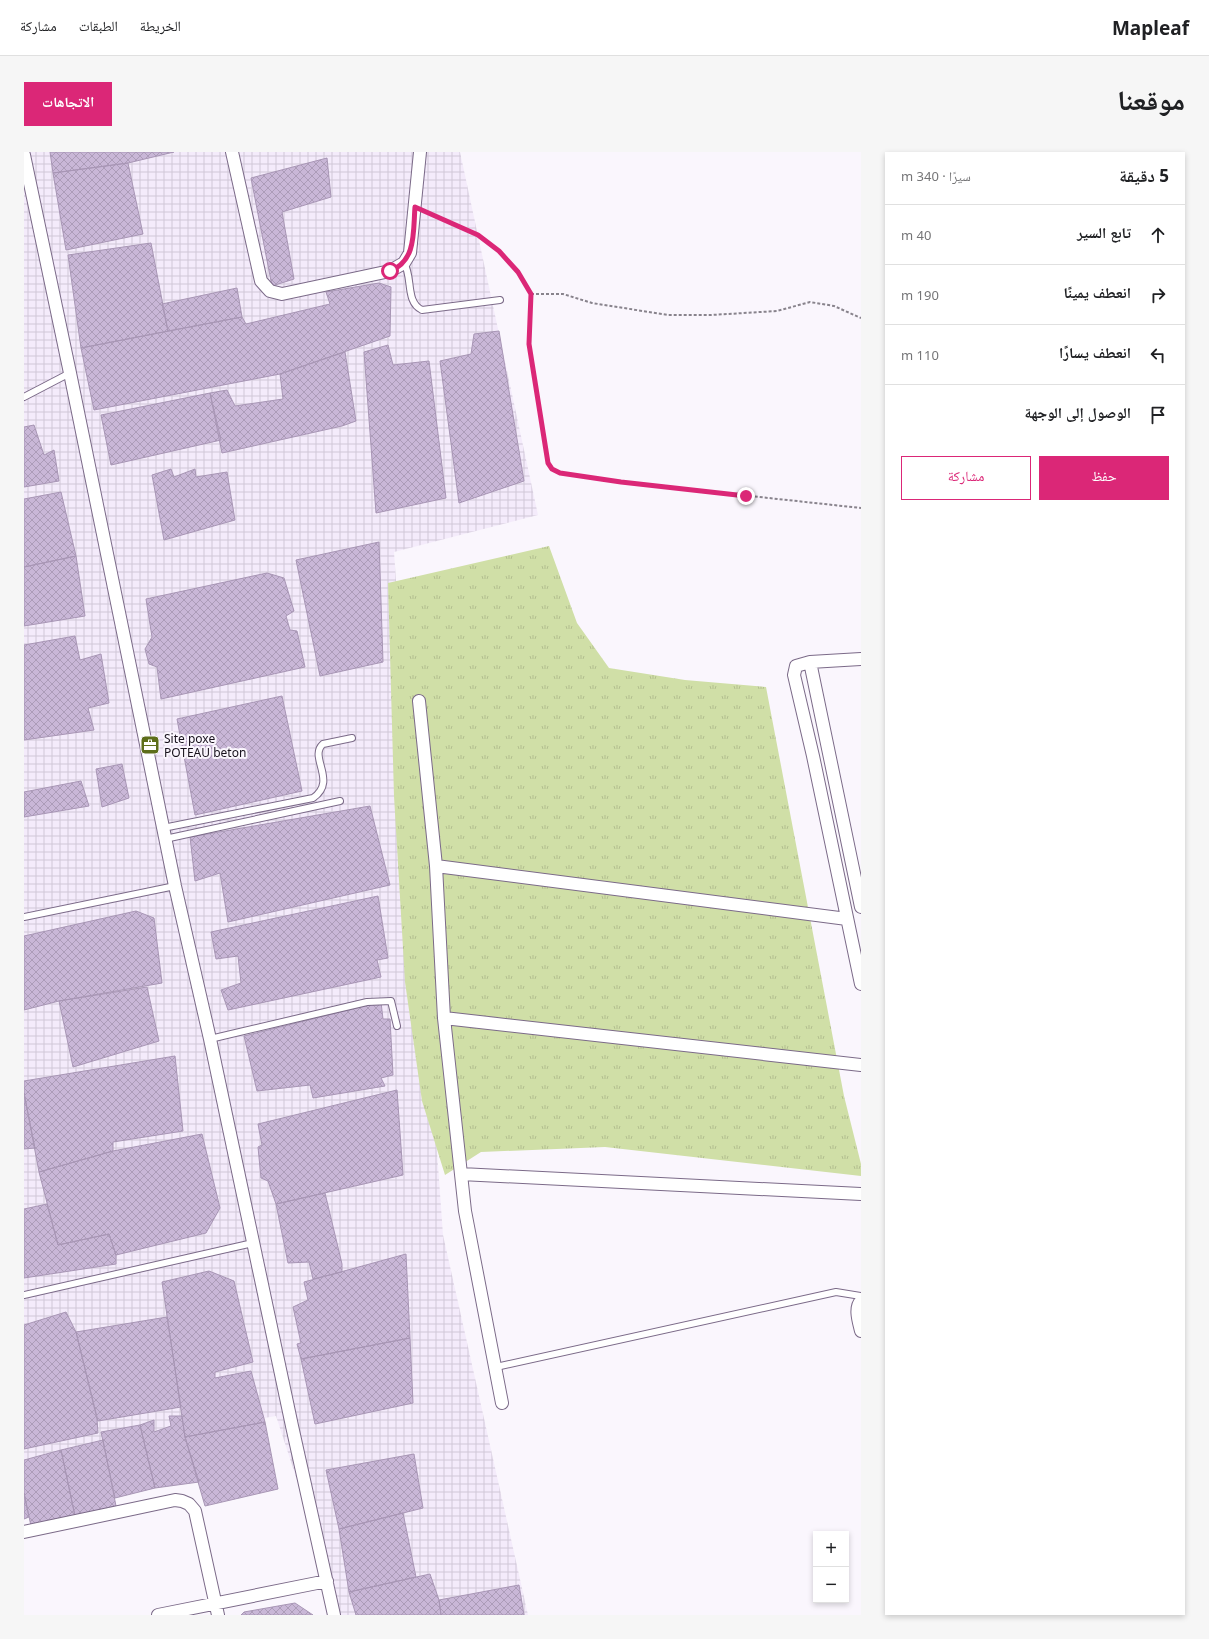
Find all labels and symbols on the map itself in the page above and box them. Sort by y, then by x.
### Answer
route start [381,262,399,280]
route end [737,487,755,505]
place label: Site poxe POTEAU beton [164,730,246,761]
office icon: Site poxe POTEAU beton [139,734,161,756]

